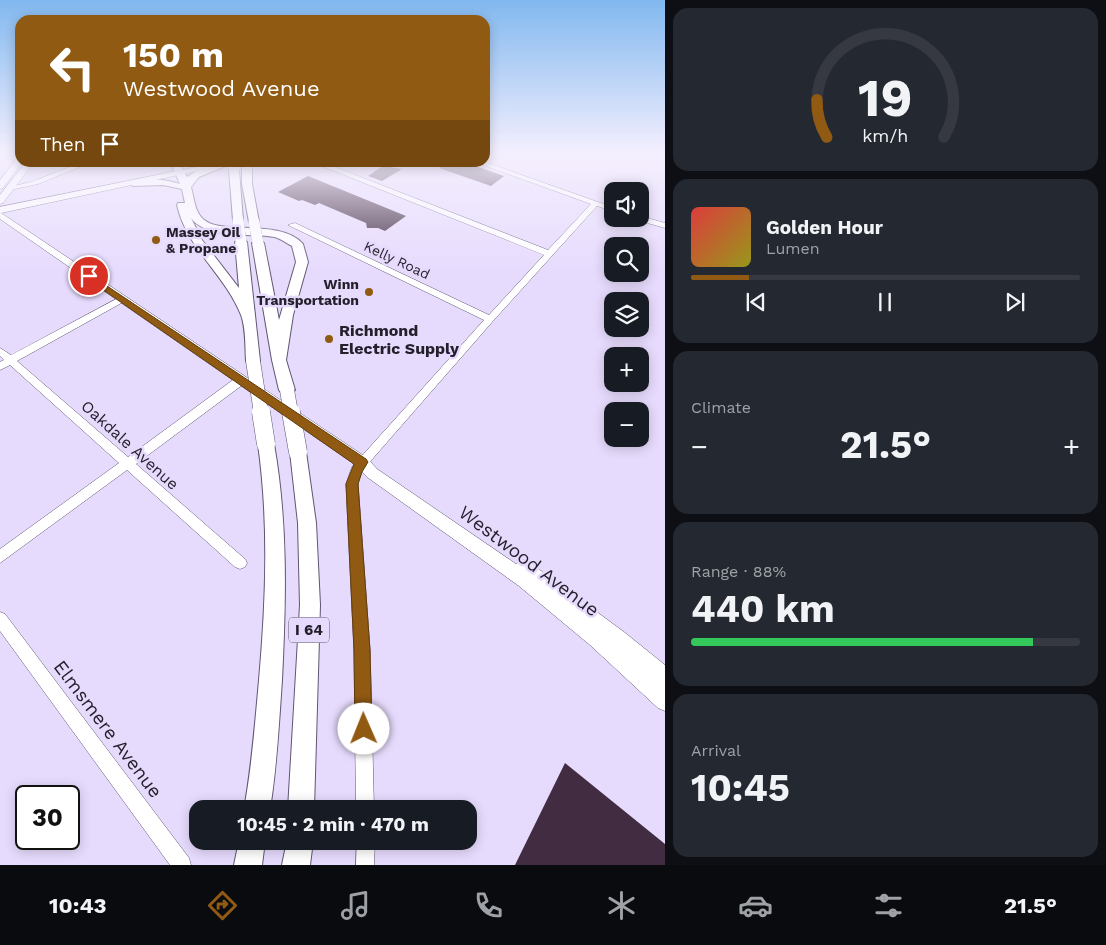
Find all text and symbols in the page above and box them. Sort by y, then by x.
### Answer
text: 150 m [123,34,224,76]
icon: left [40,35,105,100]
text: 19 [858,68,913,129]
text: Westwood Avenue [123,76,320,101]
text: km/h [862,125,909,146]
icon: arrive [96,130,124,158]
text: Then [40,133,86,156]
map controls [604,182,649,447]
button: sound [604,182,649,227]
text: Golden Hour [766,216,883,239]
place label: Massey Oil & Propane [166,224,240,256]
marker: Massey Oil & Propane [150,234,162,246]
button: search [604,237,649,282]
street label: Kelly Road [362,238,432,282]
text: Lumen [766,239,820,258]
pin [68,255,110,297]
icon: arrive [75,262,103,290]
place label: Winn Transportation [256,276,359,308]
marker: Winn Transportation [363,286,375,298]
icon: previous [742,288,770,316]
icon: pause [871,288,899,316]
icon: next [1001,288,1029,316]
button: layers [604,292,649,337]
place label: Richmond Electric Supply [339,321,460,358]
marker: Richmond Electric Supply [323,333,335,345]
button: + [604,347,649,392]
street label: Oakdale Avenue [77,396,183,494]
text: Climate [691,398,751,417]
button: − [604,402,649,447]
text: 21.5° [840,423,931,467]
text: − [691,430,708,463]
text: + [1063,430,1080,463]
street label: Westwood Avenue [454,501,604,621]
text: Range · 88% [691,562,786,581]
text: 440 km [691,587,835,631]
road number: I 64 [289,618,329,642]
street label: Elmsmere Avenue [49,656,167,802]
position arrow [337,702,389,754]
text: Arrival [691,741,741,760]
text: 10:45 [691,766,790,810]
speed limit sign: 30 [15,785,80,850]
text: 10:45 · 2 min · 470 m [237,813,429,836]
icon: directions [205,888,240,923]
icon: music [338,888,373,923]
icon: phone [471,888,506,923]
icon: climate [604,888,639,923]
icon: car [738,888,773,923]
icon: filters [871,888,906,923]
text: 10:43 [49,893,107,918]
text: 21.5° [1004,893,1057,918]

